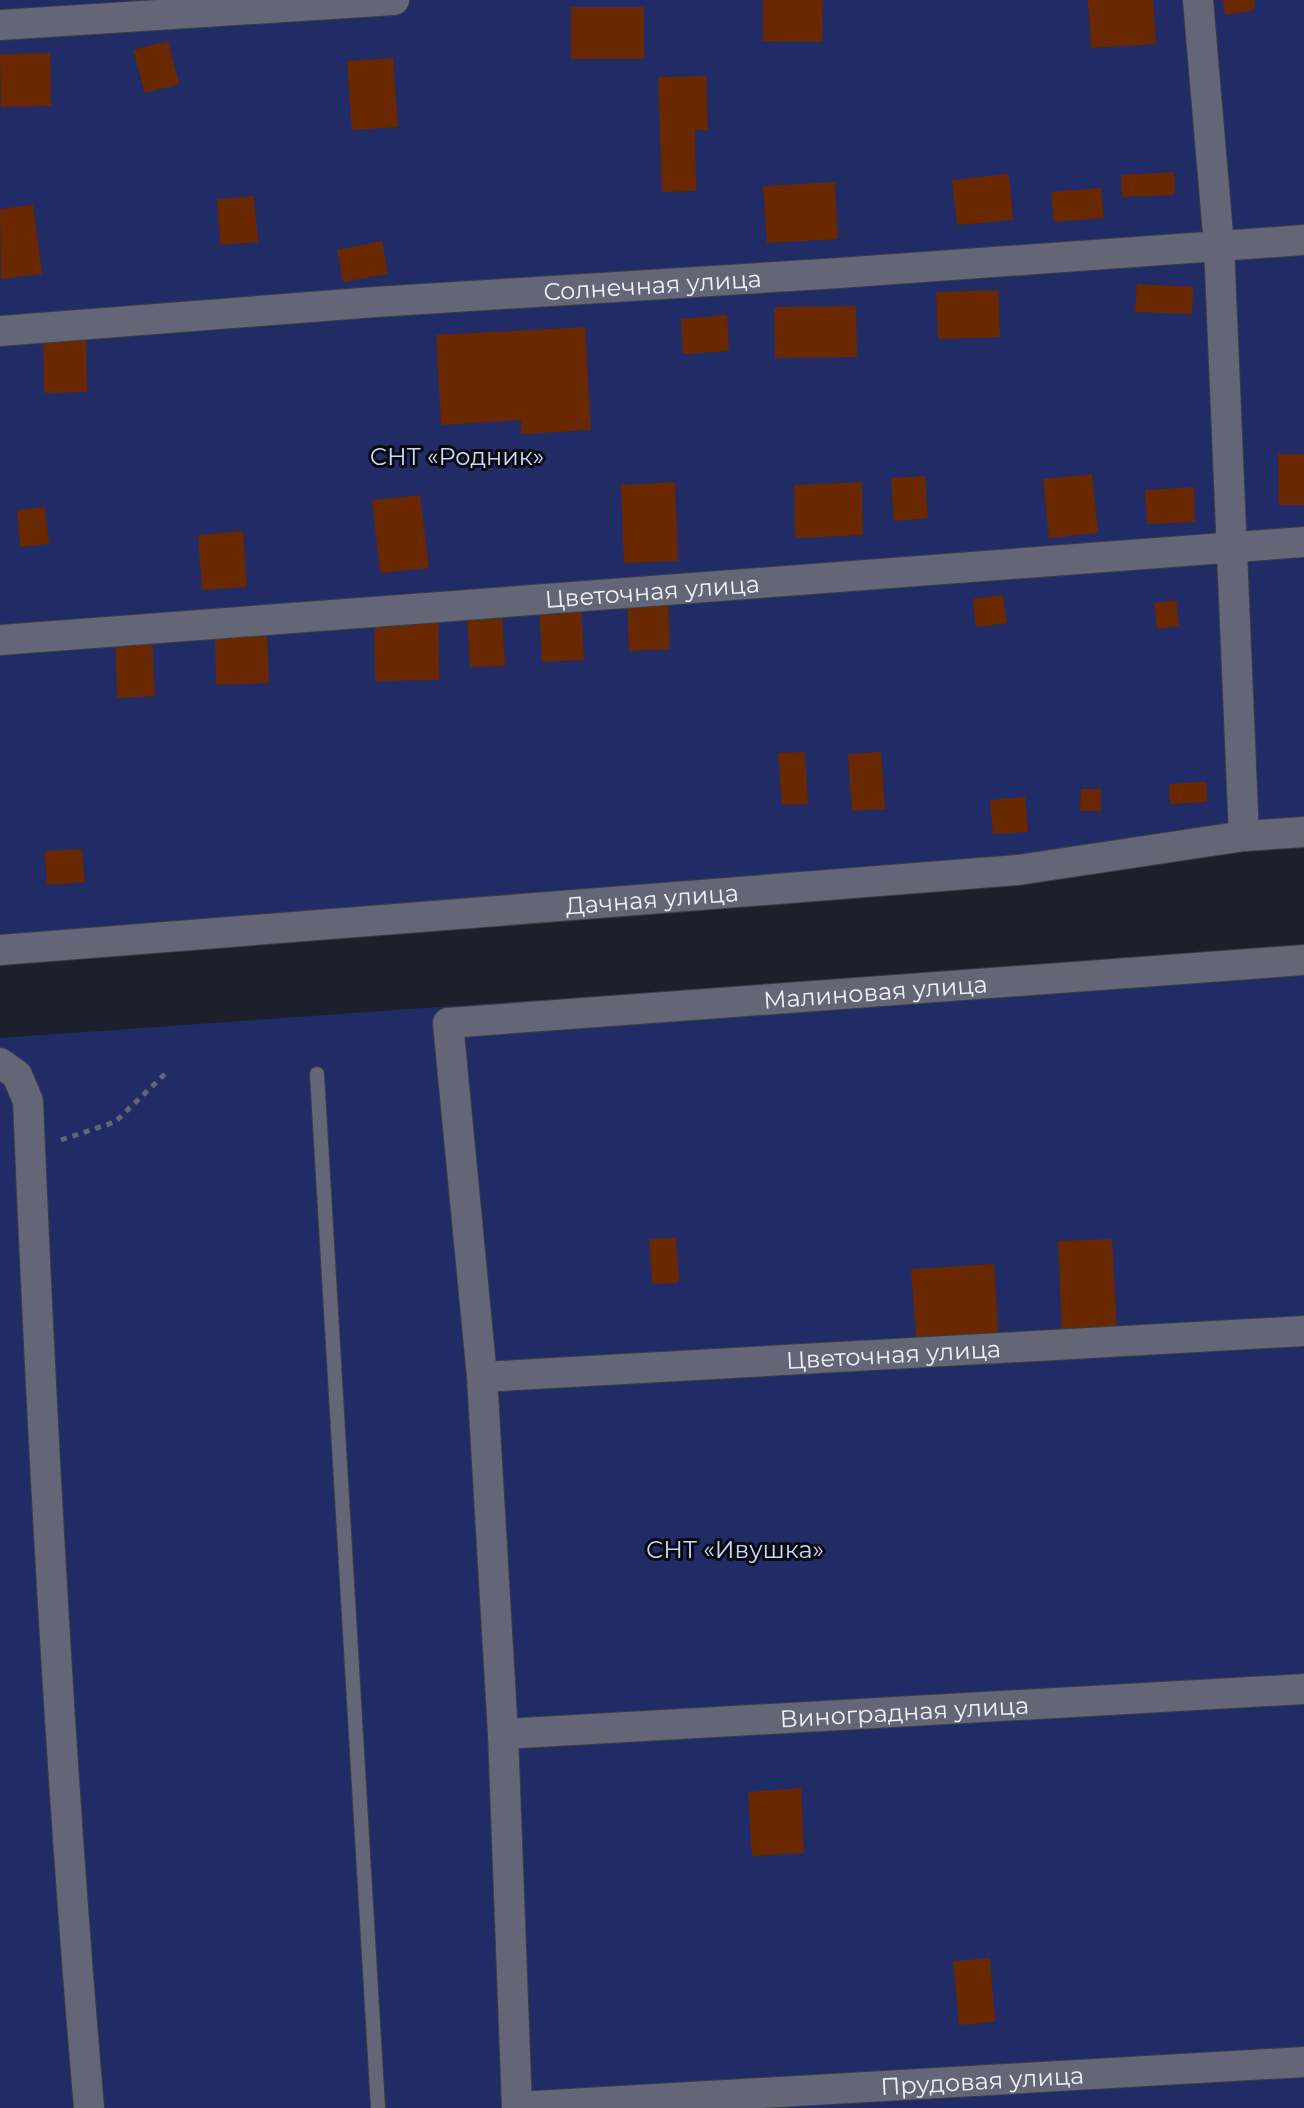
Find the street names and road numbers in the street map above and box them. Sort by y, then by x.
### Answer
street label: Солнечная улица [542,263,762,306]
street label: Цветочная улица [544,568,761,614]
street label: Дачная улица [564,878,740,920]
street label: Малиновая улица [762,969,988,1014]
street label: Цветочная улица [785,1333,1002,1374]
street label: Виноградная улица [779,1690,1030,1733]
street label: Прудовая улица [880,2060,1085,2101]

